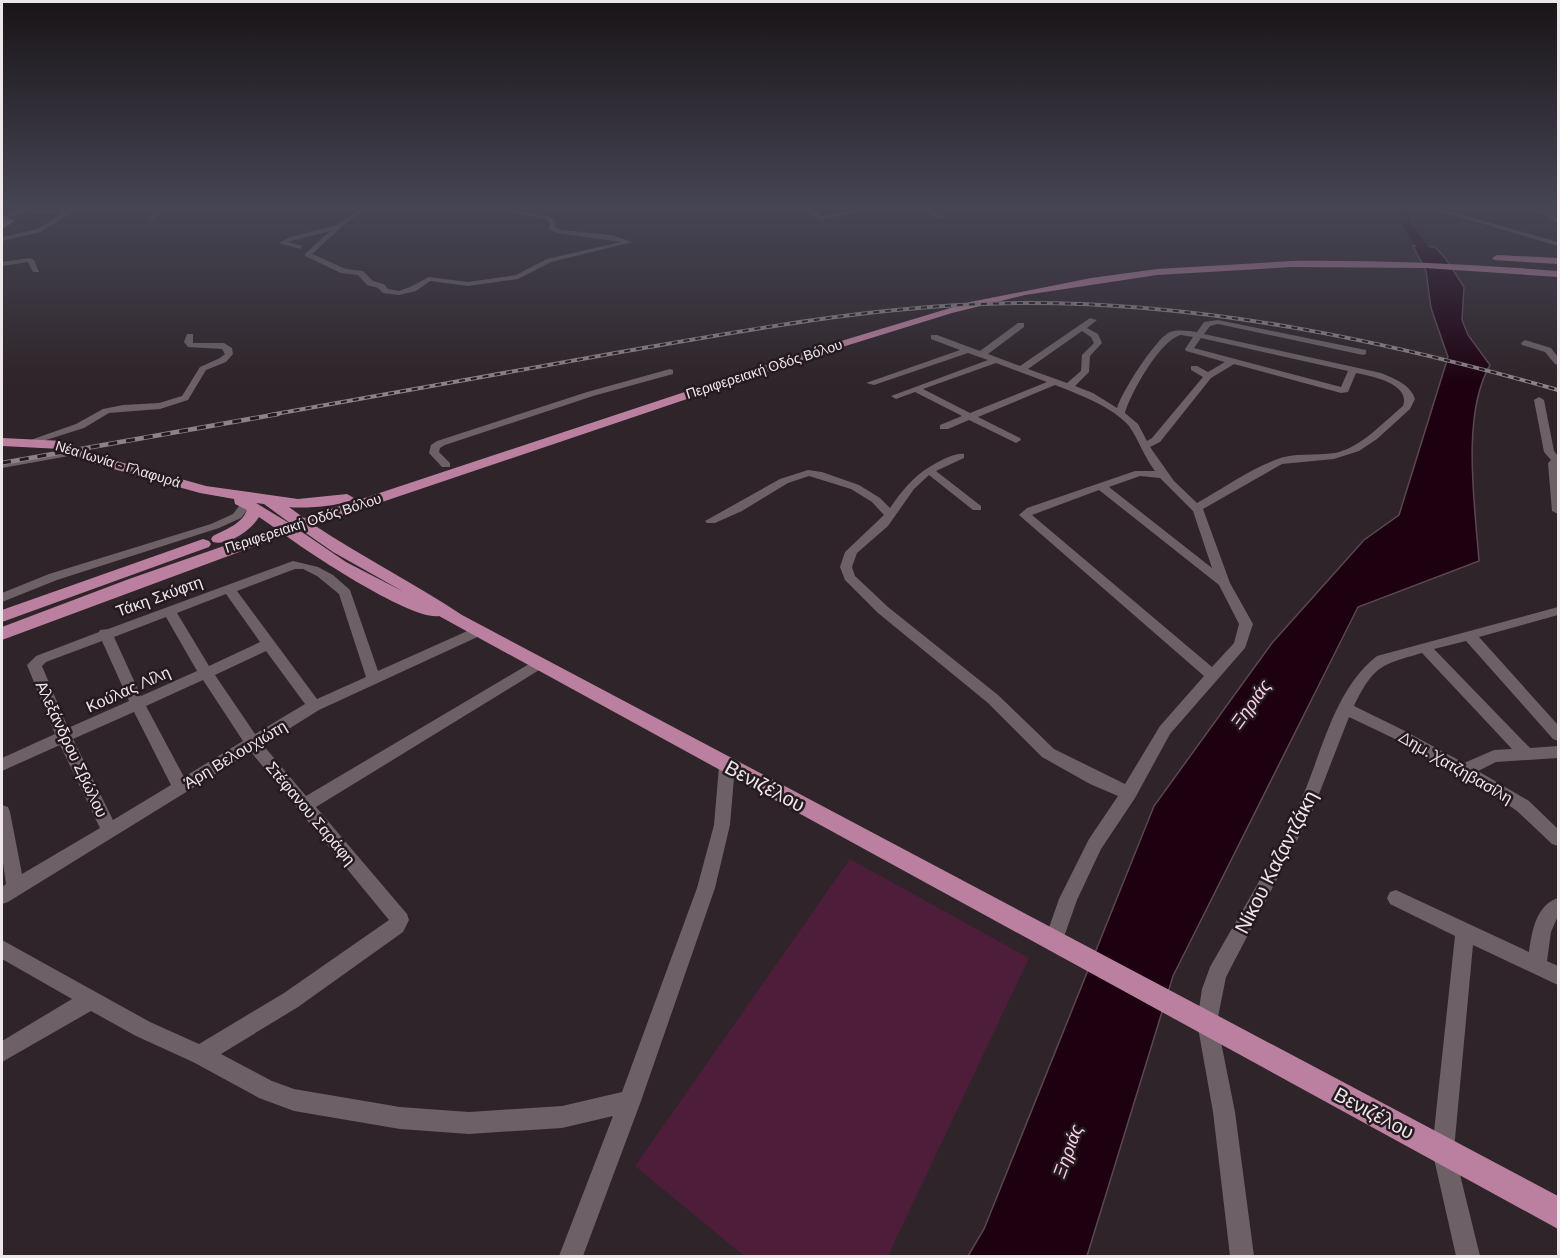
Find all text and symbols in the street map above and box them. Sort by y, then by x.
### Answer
street label: Περιφερειακή Οδός Βόλου [683,335,845,403]
street label: Νέα Ιωνία - Γλαφυρά [53,436,183,492]
street label: Περιφερειακή Οδός Βόλου [222,489,384,557]
street label: Τάκη Σκύφτη [113,572,205,621]
street label: Κούλας Λίλη [83,662,173,716]
water label: Ξηριάς [1225,675,1276,734]
street label: Αλεξάνδρου Σβώλου [32,678,111,820]
street label: Άρη Βελουχιώτη [180,716,290,793]
street label: Δημ. Χατζηβασίλη [1395,727,1516,808]
street label: Βενιζέλου [721,755,809,817]
street label: Στέφανου Σαράφη [262,758,359,869]
street label: Νίκου Καζαντζάκη [1230,786,1322,938]
street label: Βενιζέλου [1330,1082,1418,1144]
water label: Ξηριάς [1048,1121,1088,1182]

